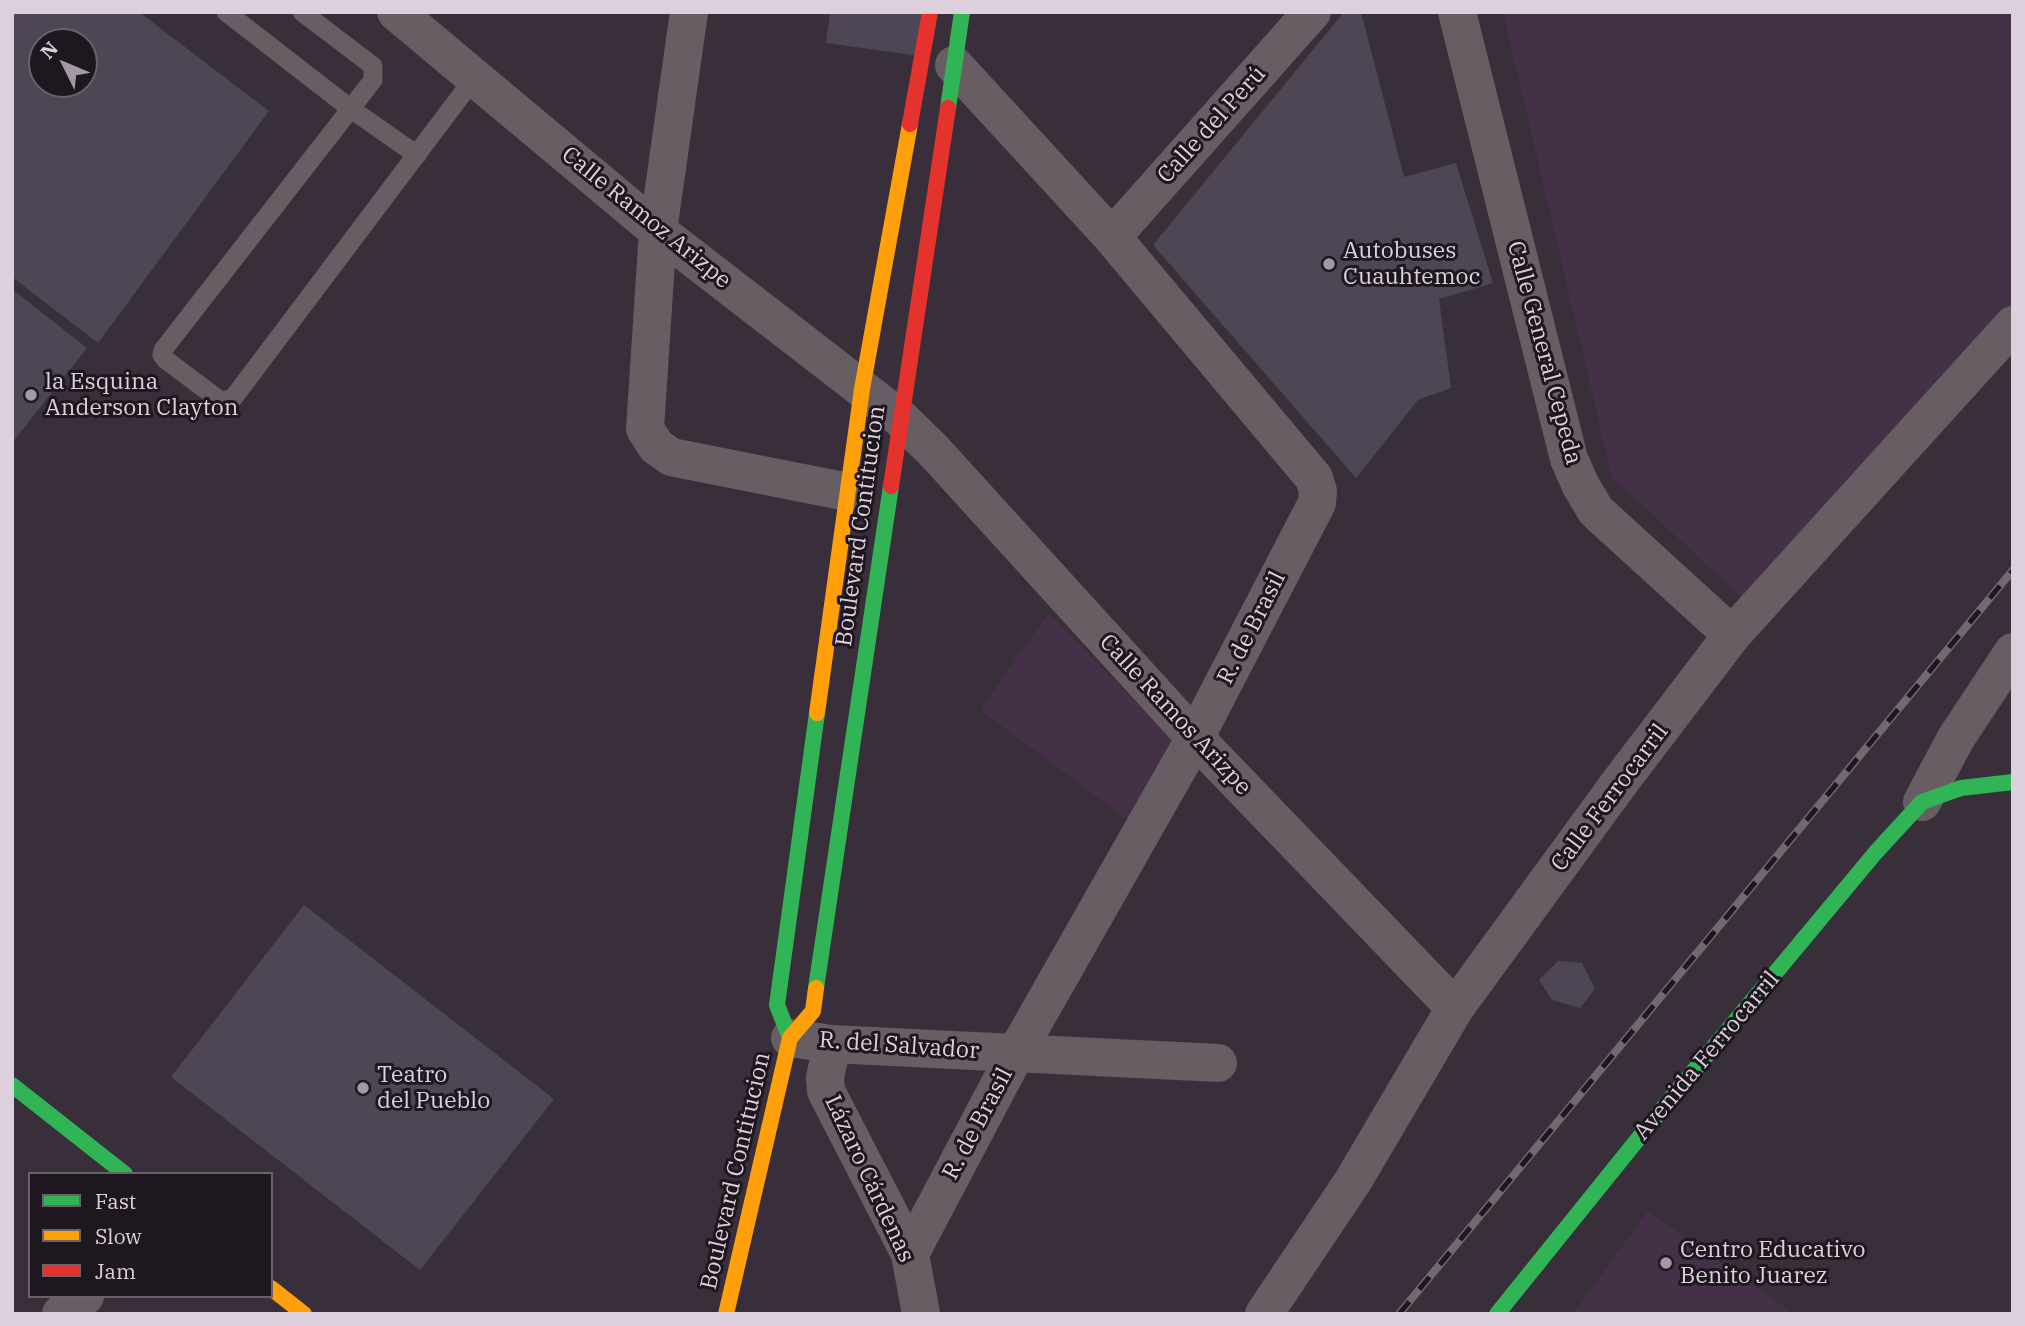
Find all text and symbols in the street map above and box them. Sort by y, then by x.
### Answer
north arrow [28,28,98,98]
text: N [35,36,63,64]
street label: Calle del Perú [1152,61,1272,189]
street label: Calle Ramoz Arizpe [556,141,736,295]
place label: Autobuses Cuauhtemoc [1343,237,1481,291]
street label: Calle General Cepeda [1501,238,1587,468]
marker: Autobuses Cuauhtemoc [1321,256,1337,272]
place label: la Esquina Anderson Clayton [45,368,238,422]
marker: la Esquina Anderson Clayton [23,387,39,403]
street label: Boulevard Contitucion [830,404,892,648]
street label: R. de Brasil [1212,567,1292,689]
street label: Calle Ramos Arizpe [1093,629,1257,801]
street label: Calle Ferrocarril [1546,719,1674,877]
street label: Avenida Ferrocarril [1628,966,1786,1146]
street label: R. del Salvador [818,1027,980,1065]
street label: Boulevard Contitucion [695,1050,777,1292]
place label: Teatro del Pueblo [377,1061,490,1115]
street label: R. de Brasil [937,1063,1019,1185]
marker: Teatro del Pueblo [355,1080,371,1096]
street label: Lázaro Cárdenas [818,1091,920,1267]
legend [28,1172,273,1298]
text: Fast [95,1187,136,1215]
text: Slow [95,1222,142,1250]
place label: Centro Educativo Benito Juarez [1680,1236,1866,1290]
marker: Centro Educativo Benito Juarez [1658,1255,1674,1271]
text: Jam [95,1257,136,1285]

